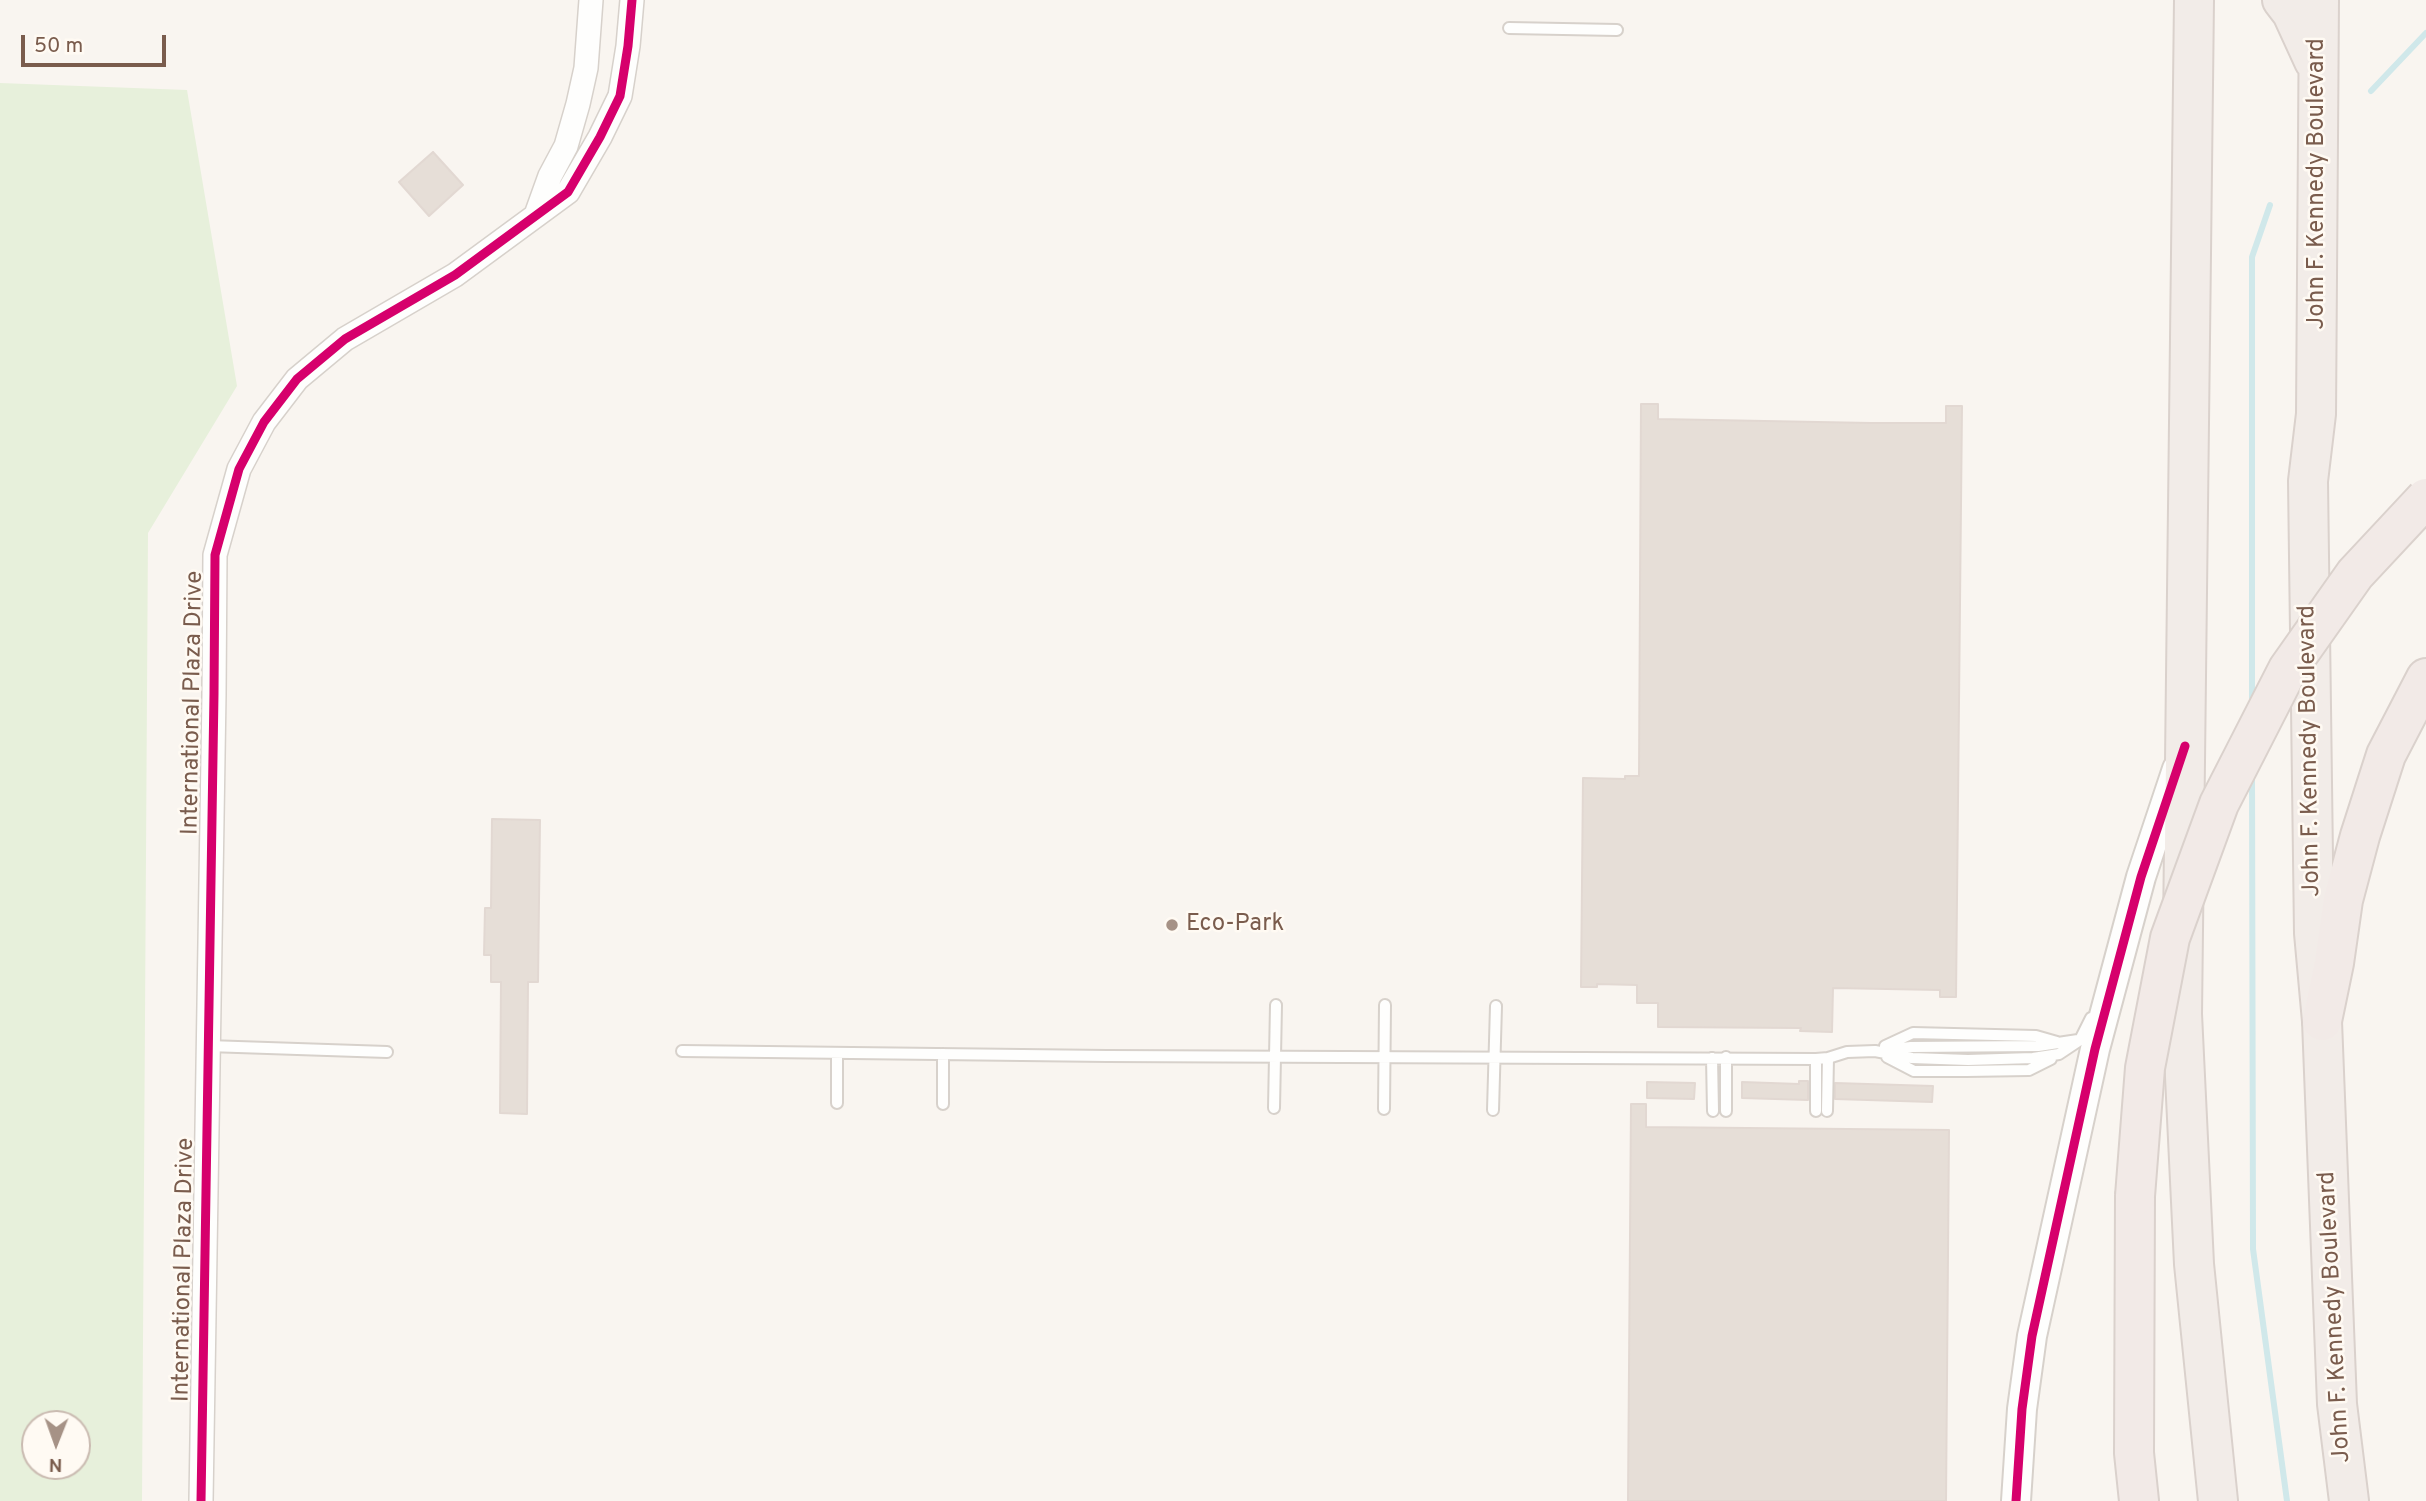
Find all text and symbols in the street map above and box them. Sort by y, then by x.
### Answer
scale bar [24,21,170,65]
text: 50 m [34,33,83,60]
street label: John F. Kennedy Boulevard [2304,38,2332,330]
street label: International Plaza Drive [177,571,211,835]
street label: John F. Kennedy Boulevard [2294,605,2328,897]
place label: Eco-Park [1186,911,1284,939]
marker: Eco-Park [1164,917,1180,933]
street label: International Plaza Drive [168,1138,202,1402]
street label: John F. Kennedy Boulevard [2314,1171,2358,1463]
north arrow [21,1410,91,1480]
text: N [49,1452,63,1476]

